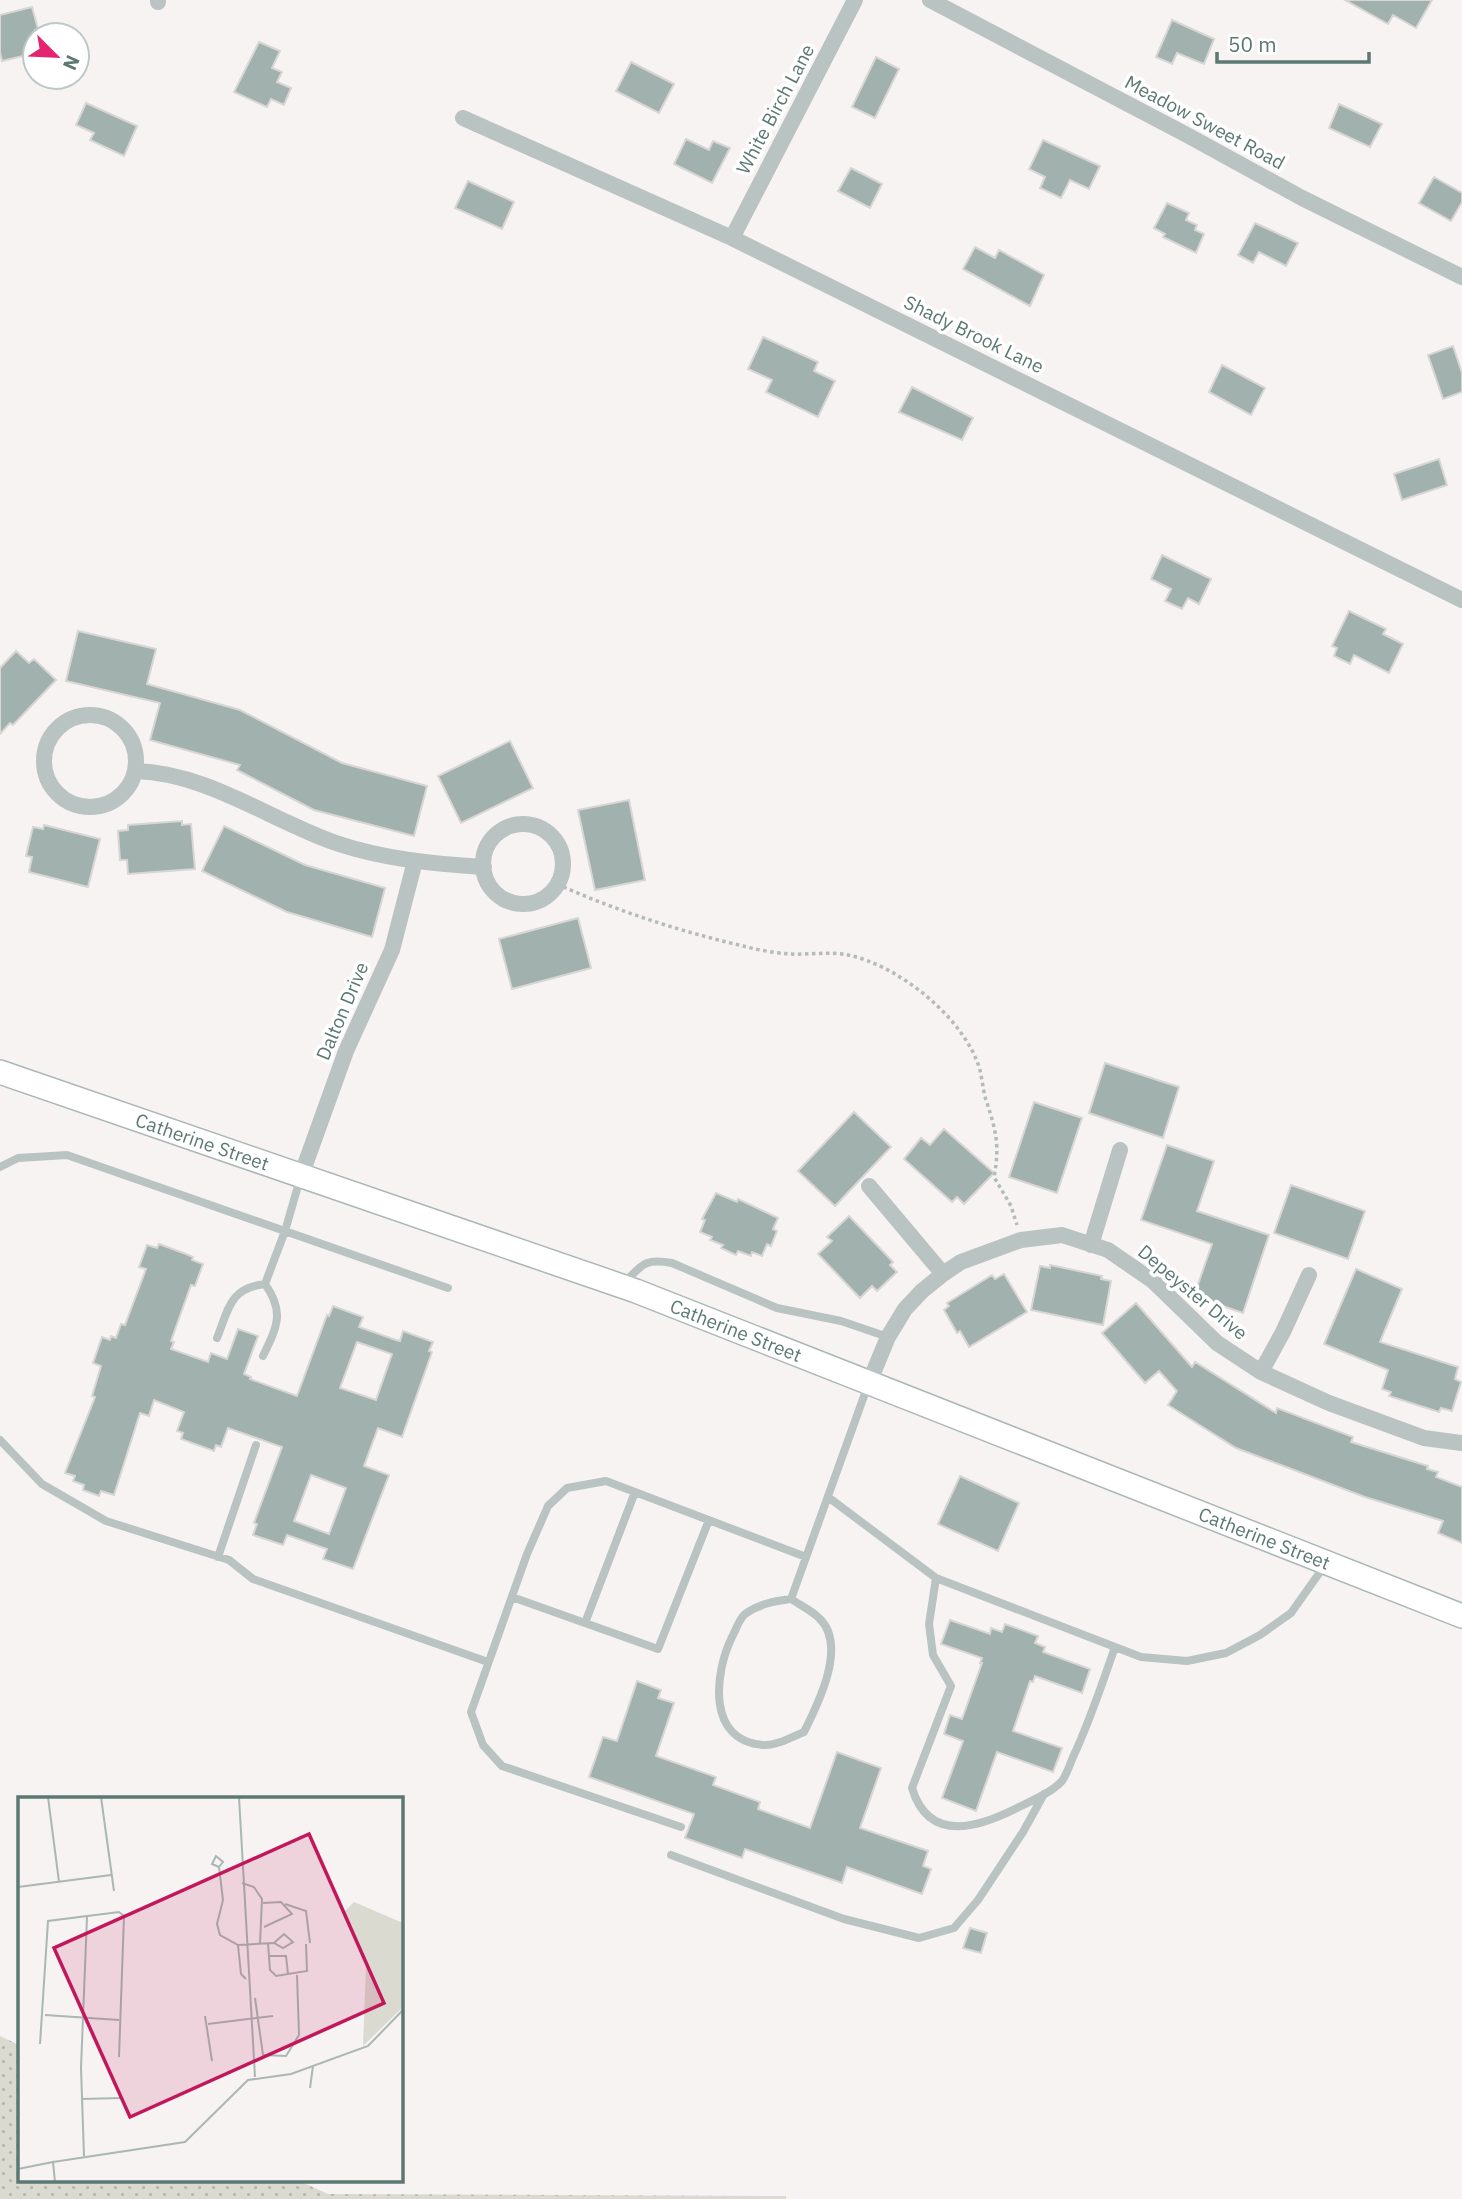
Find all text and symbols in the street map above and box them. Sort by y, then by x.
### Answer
north arrow [21,21,91,91]
scale bar [1217,21,1369,65]
text: 50 m [1228,30,1277,58]
street label: White Birch Lane [731,40,819,178]
text: N [58,52,85,74]
street label: Meadow Sweet Road [1121,70,1289,174]
street label: Shady Brook Lane [900,290,1048,378]
street label: Dalton Drive [311,958,373,1064]
street label: Catherine Street [132,1108,272,1176]
street label: Depeyster Drive [1133,1239,1253,1345]
street label: Catherine Street [667,1294,805,1367]
street label: Catherine Street [1195,1502,1334,1575]
inset map [18,1797,402,2182]

